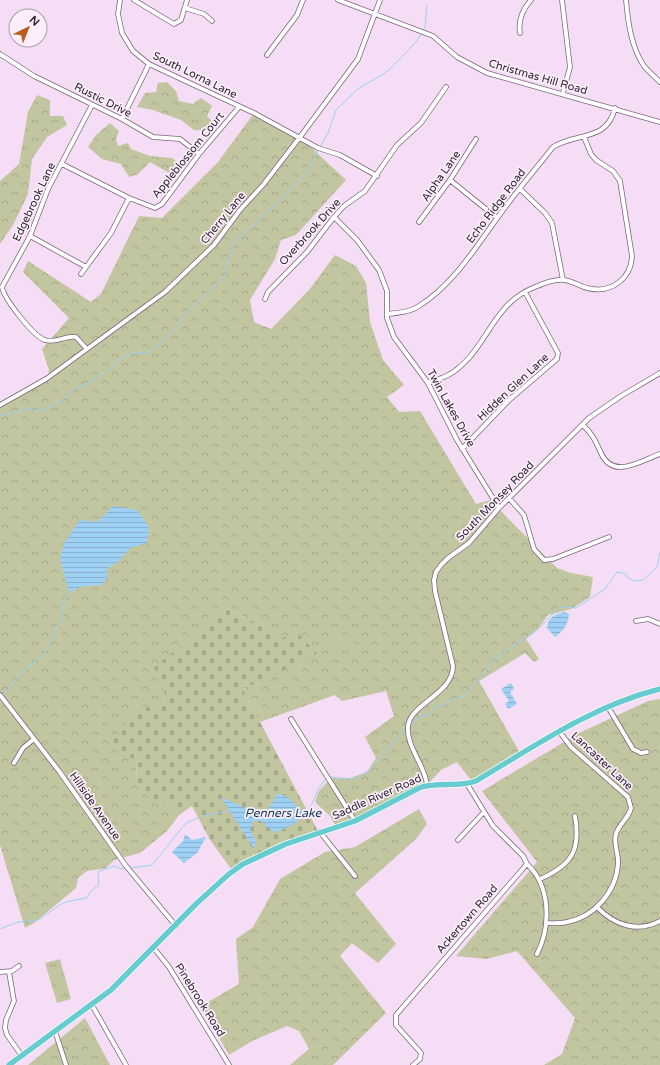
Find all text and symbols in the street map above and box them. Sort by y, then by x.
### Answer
north arrow [8,8,48,48]
text: N [27,13,42,29]
street label: South Lorna Lane [151,49,239,101]
street label: Christmas Hill Road [487,57,589,97]
street label: Rustic Drive [72,80,134,120]
street label: Appleblossom Court [149,109,227,201]
street label: Alpha Lane [419,148,463,204]
street label: Edgebrook Lane [10,160,58,244]
street label: Echo Ridge Road [464,166,528,246]
street label: Cherry Lane [198,189,248,247]
street label: Overbrook Drive [277,196,343,268]
street label: Hidden Glen Lane [475,351,551,423]
street label: Twin Lakes Drive [424,367,478,449]
street label: South Monsey Road [454,458,536,544]
street label: Lancaster Lane [569,729,635,793]
street label: Hillside Avenue [67,770,123,842]
street label: Saddle River Road [331,772,424,822]
water label: Penners Lake [245,806,322,820]
street label: Ackertown Road [434,882,500,956]
street label: Pinebrook Road [172,961,228,1039]

